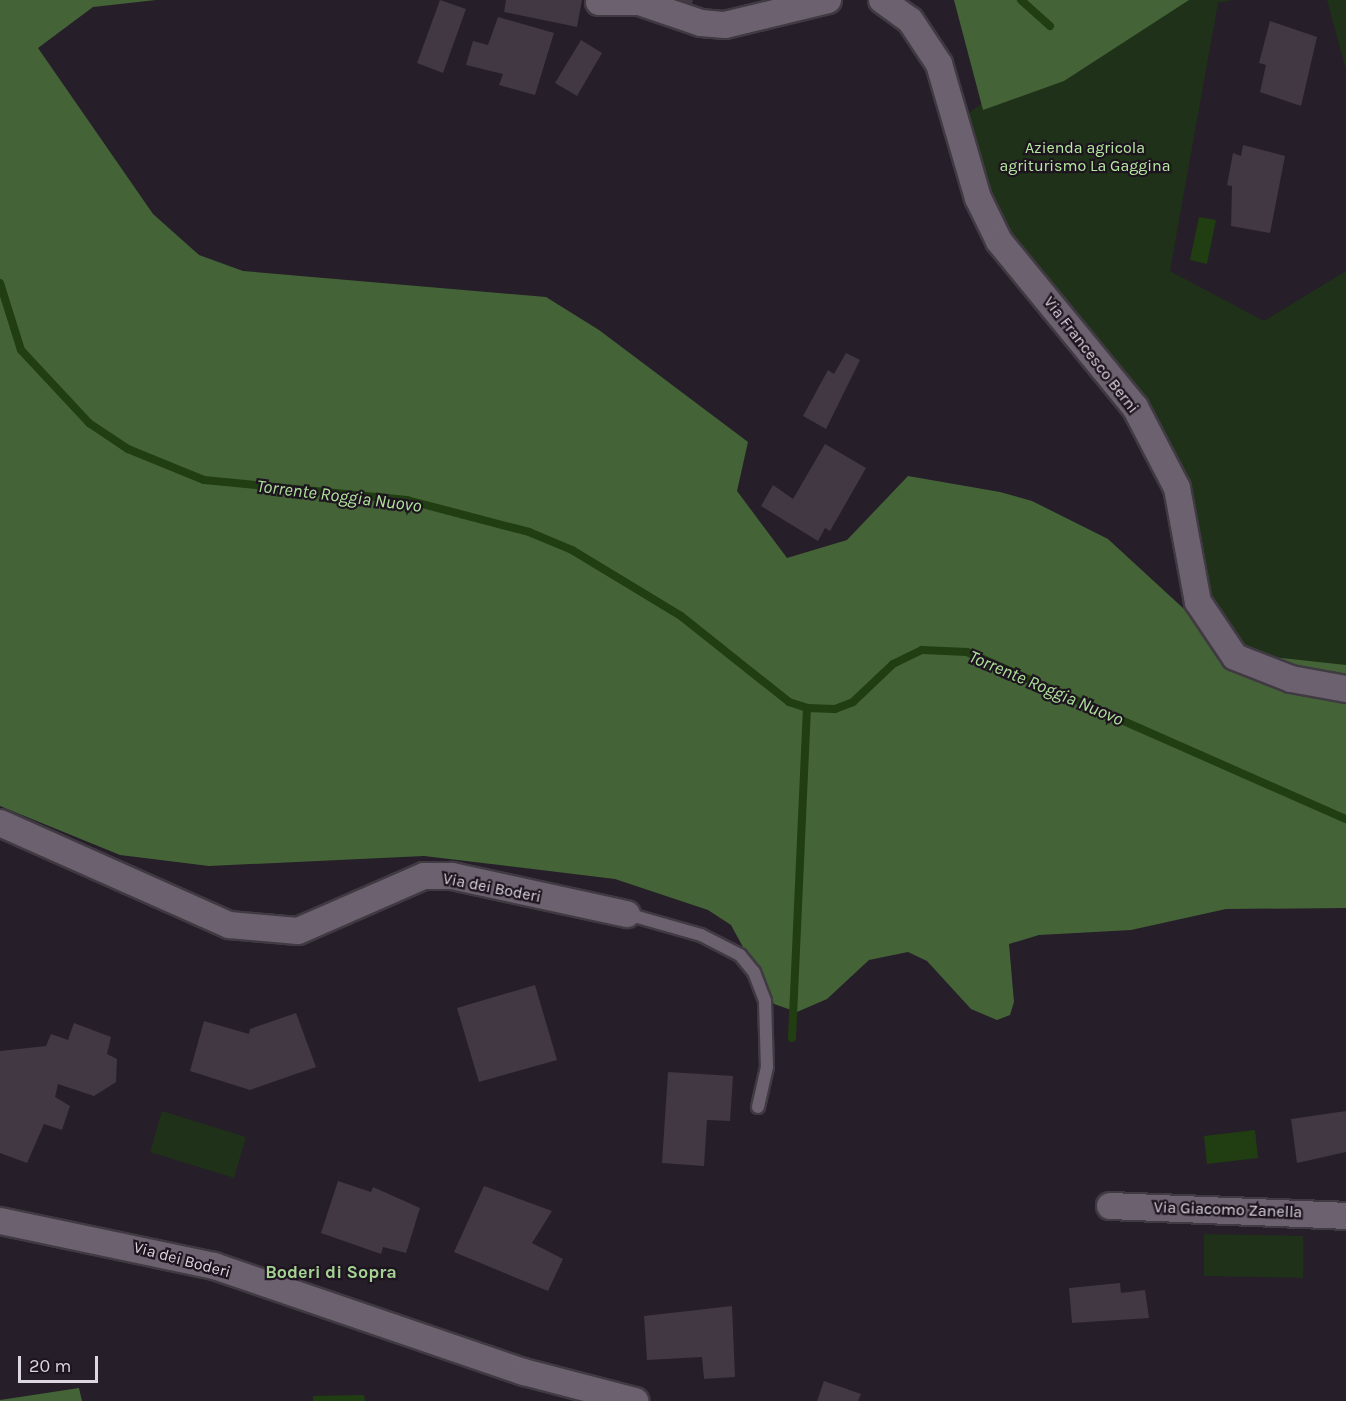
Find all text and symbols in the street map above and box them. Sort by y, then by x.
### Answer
park label: Azienda agricola agriturismo La Gaggina [999,138,1171,176]
street label: Via Francesco Berni [1039,293,1143,417]
water label: Torrente Roggia Nuovo [255,475,423,517]
water label: Torrente Roggia Nuovo [965,646,1127,730]
street label: Via dei Boderi [441,869,543,907]
street label: Via Giacomo Zanella [1153,1198,1303,1222]
street label: Via dei Boderi [131,1238,233,1282]
district label: Boderi di Sopra [265,1261,397,1283]
scale bar [21,1344,100,1382]
text: 20 m [29,1355,71,1377]

